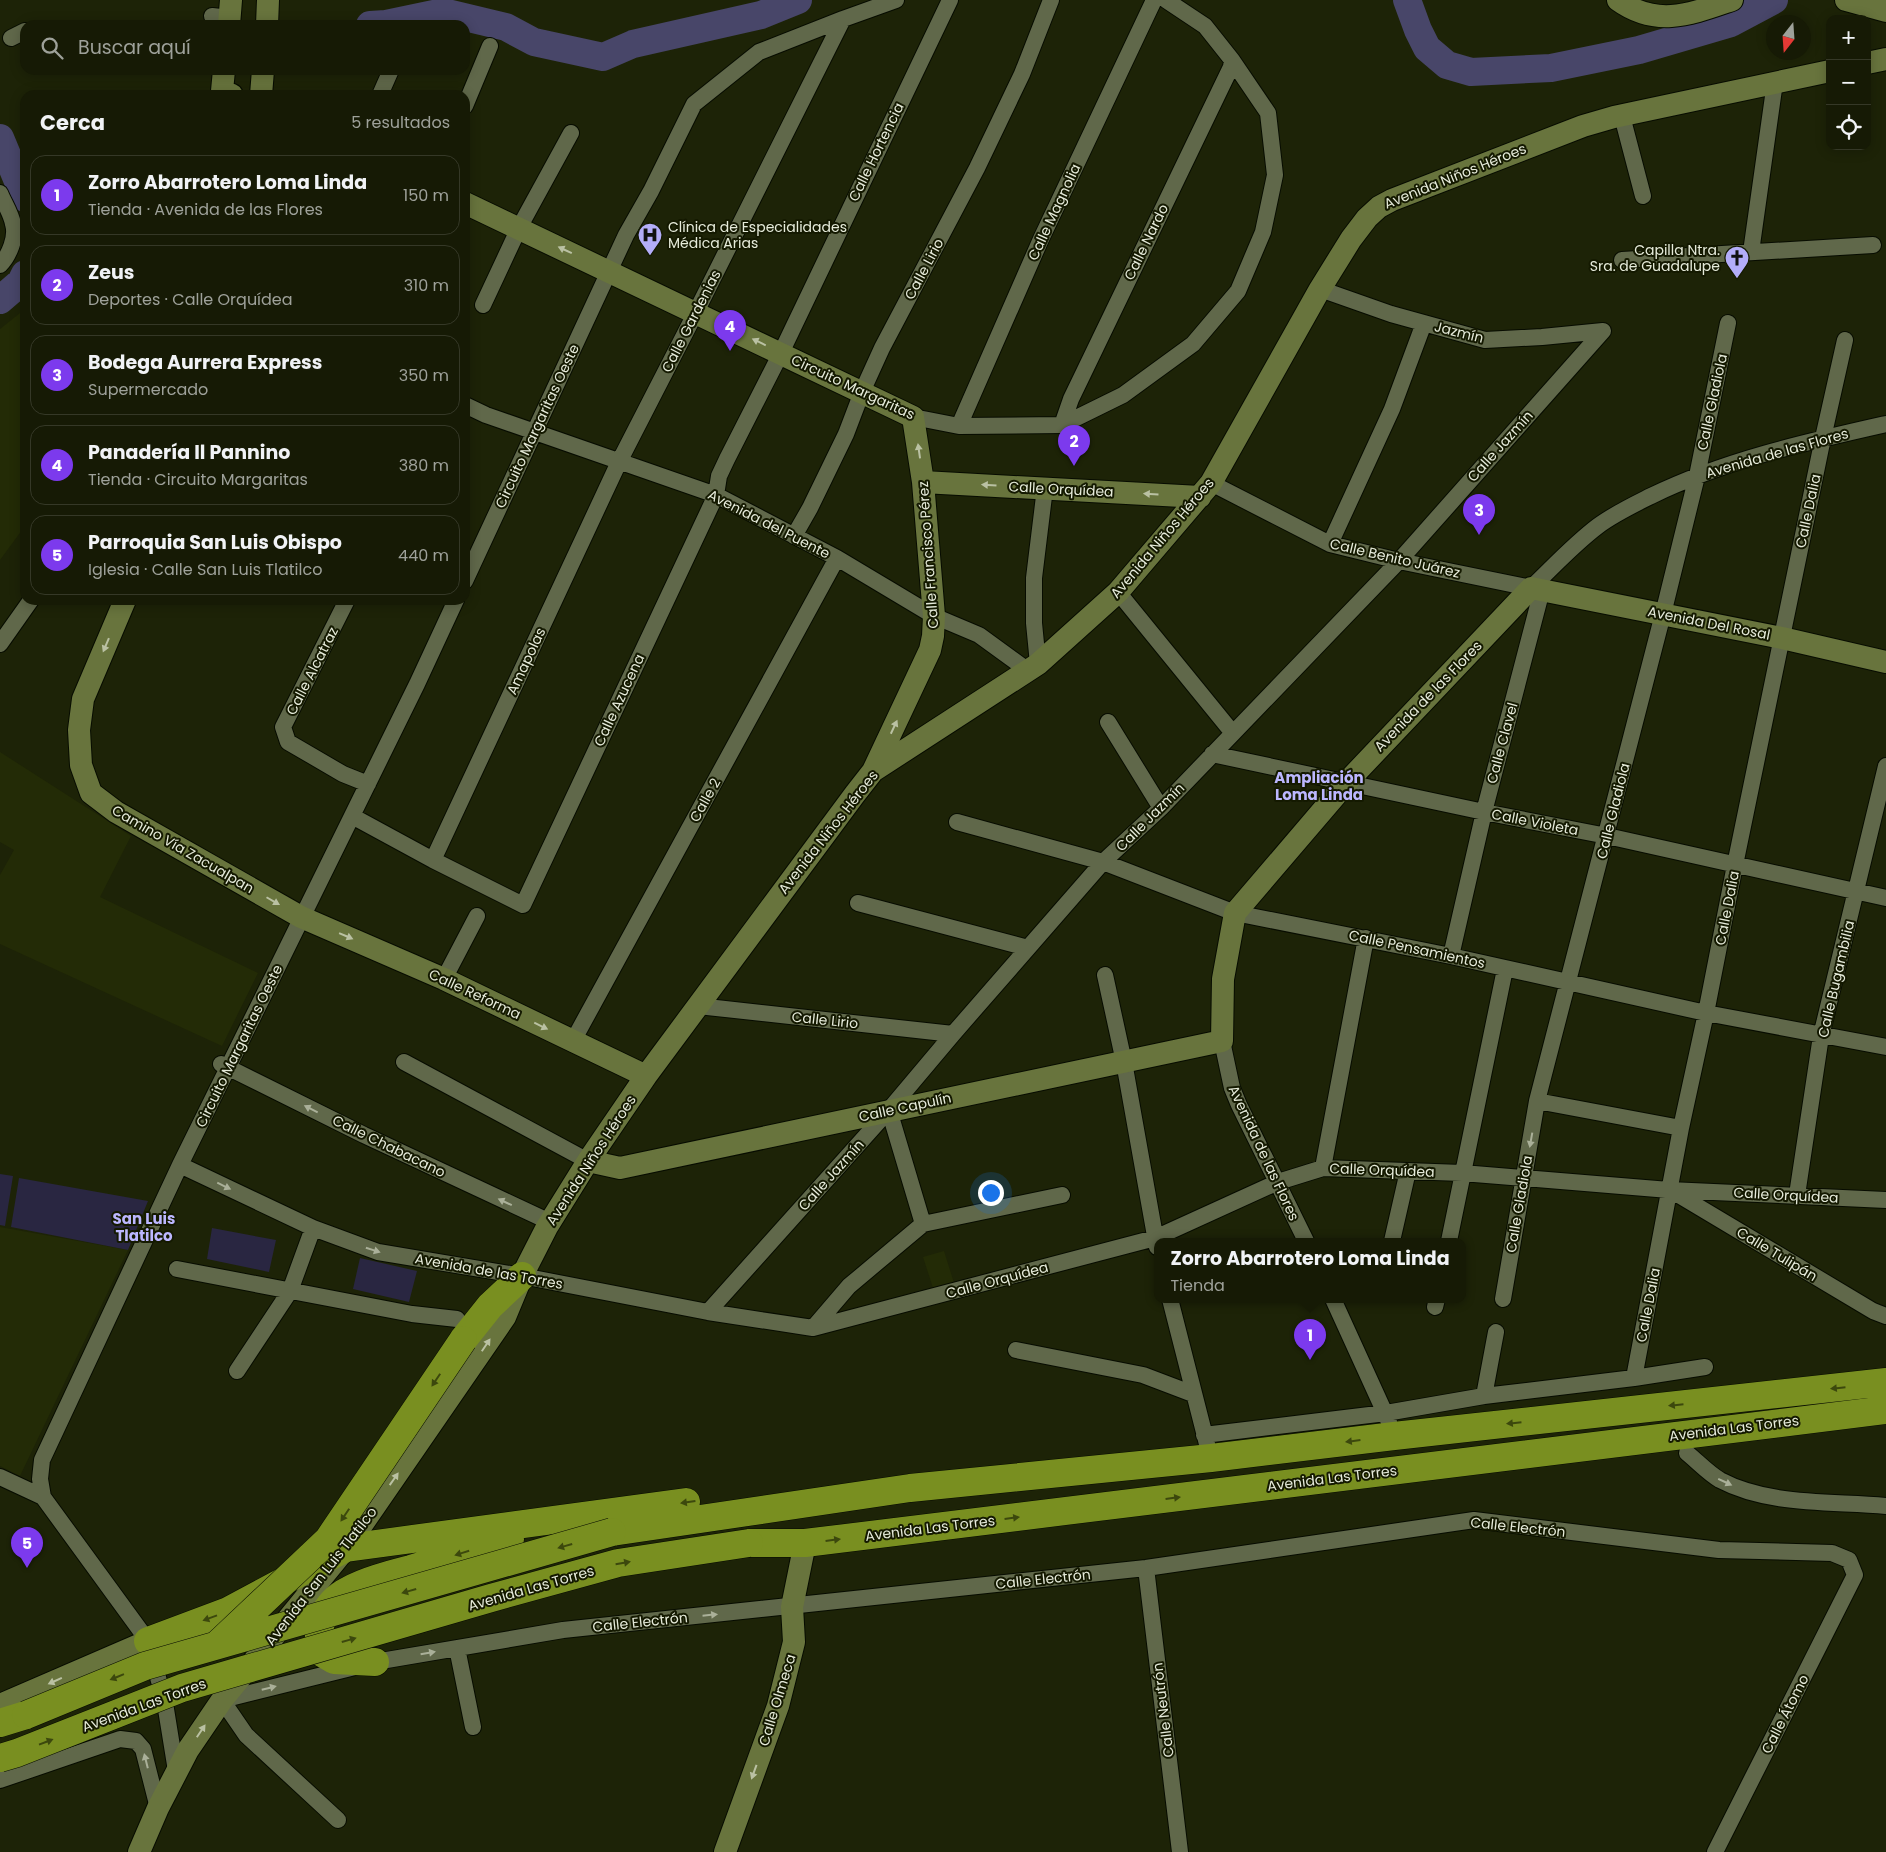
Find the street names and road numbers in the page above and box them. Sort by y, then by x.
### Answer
street label: Calle Hortencia [843,99,909,205]
street label: Avenida Niños Héroes [1381,138,1529,214]
street label: Calle Magnolia [1023,160,1085,264]
street label: Calle Nardo [1119,200,1173,283]
street label: Calle Lirio [900,235,949,303]
street label: Calle Gardenias [657,266,725,376]
street label: Jazmín [1432,316,1486,348]
street label: Circuito Margaritas Oeste [490,340,584,511]
street label: Circuito Margaritas [788,350,918,424]
street label: Calle Gladiola [1692,352,1732,452]
street label: Calle Jazmín [1463,406,1537,486]
street label: Avenida de las Flores [1703,423,1851,483]
street label: Calle Dalia [1790,472,1826,550]
street label: Avenida Niños Héroes [1106,473,1218,603]
street label: Calle Orquídea [1008,476,1114,502]
street label: Calle Francisco Pérez [913,481,943,629]
street label: Avenida del Puente [704,484,834,564]
street label: Calle Benito Juárez [1328,533,1462,583]
street label: Avenida Del Rosal [1646,601,1772,645]
street label: Calle Alcatraz [281,623,343,719]
street label: Amapolas [502,624,550,698]
street label: Avenida de las Flores [1370,636,1486,756]
street label: Calle Azucena [589,650,649,750]
street label: Calle Clavel [1482,700,1522,786]
street label: Calle Gladiola [1591,761,1635,861]
street label: Avenida Niños Héroes [773,766,883,898]
street label: Calle 2 [685,774,725,826]
street label: Calle Jazmín [1111,778,1189,856]
street label: Camino Vía Zacualpan [108,800,258,898]
street label: Calle Violeta [1490,804,1580,840]
street label: Calle Dalia [1710,869,1744,947]
street label: Calle Bugambilia [1813,918,1859,1040]
street label: Calle Pensamientos [1347,925,1487,973]
street label: Circuito Margaritas Oeste [191,961,287,1131]
street label: Calle Reforma [426,964,524,1024]
street label: Calle Lirio [791,1007,859,1033]
street label: Avenida de las Flores [1224,1082,1304,1224]
street label: Calle Capulín [857,1087,953,1127]
street label: Avenida Niños Héroes [541,1091,641,1229]
street label: Calle Chabacano [329,1110,449,1182]
street label: Calle Jazmín [794,1135,868,1215]
street label: Calle Gladiola [1501,1154,1537,1254]
street label: Calle Orquídea [1329,1158,1435,1182]
street label: Calle Orquídea [1733,1182,1839,1208]
street label: Calle Tulipán [1733,1222,1821,1286]
street label: Avenida de las Torres [413,1248,565,1294]
street label: Calle Orquídea [944,1257,1050,1303]
street label: Calle Dalia [1631,1266,1665,1344]
street label: Avenida Las Torres [1668,1410,1800,1446]
street label: Avenida Las Torres [1266,1460,1398,1496]
street label: Avenida San Luis Tlatilco [261,1503,381,1649]
street label: Avenida Las Torres [864,1510,996,1546]
street label: Calle Electrón [1469,1512,1567,1542]
street label: Avenida Las Torres [465,1560,597,1616]
street label: Calle Electrón [994,1564,1092,1594]
street label: Calle Electrón [591,1607,689,1637]
street label: Calle Olmeca [754,1652,800,1748]
street label: Calle Neutrón [1147,1661,1179,1759]
street label: Calle Átomo [1756,1671,1814,1757]
street label: Avenida Las Torres [79,1673,209,1737]

